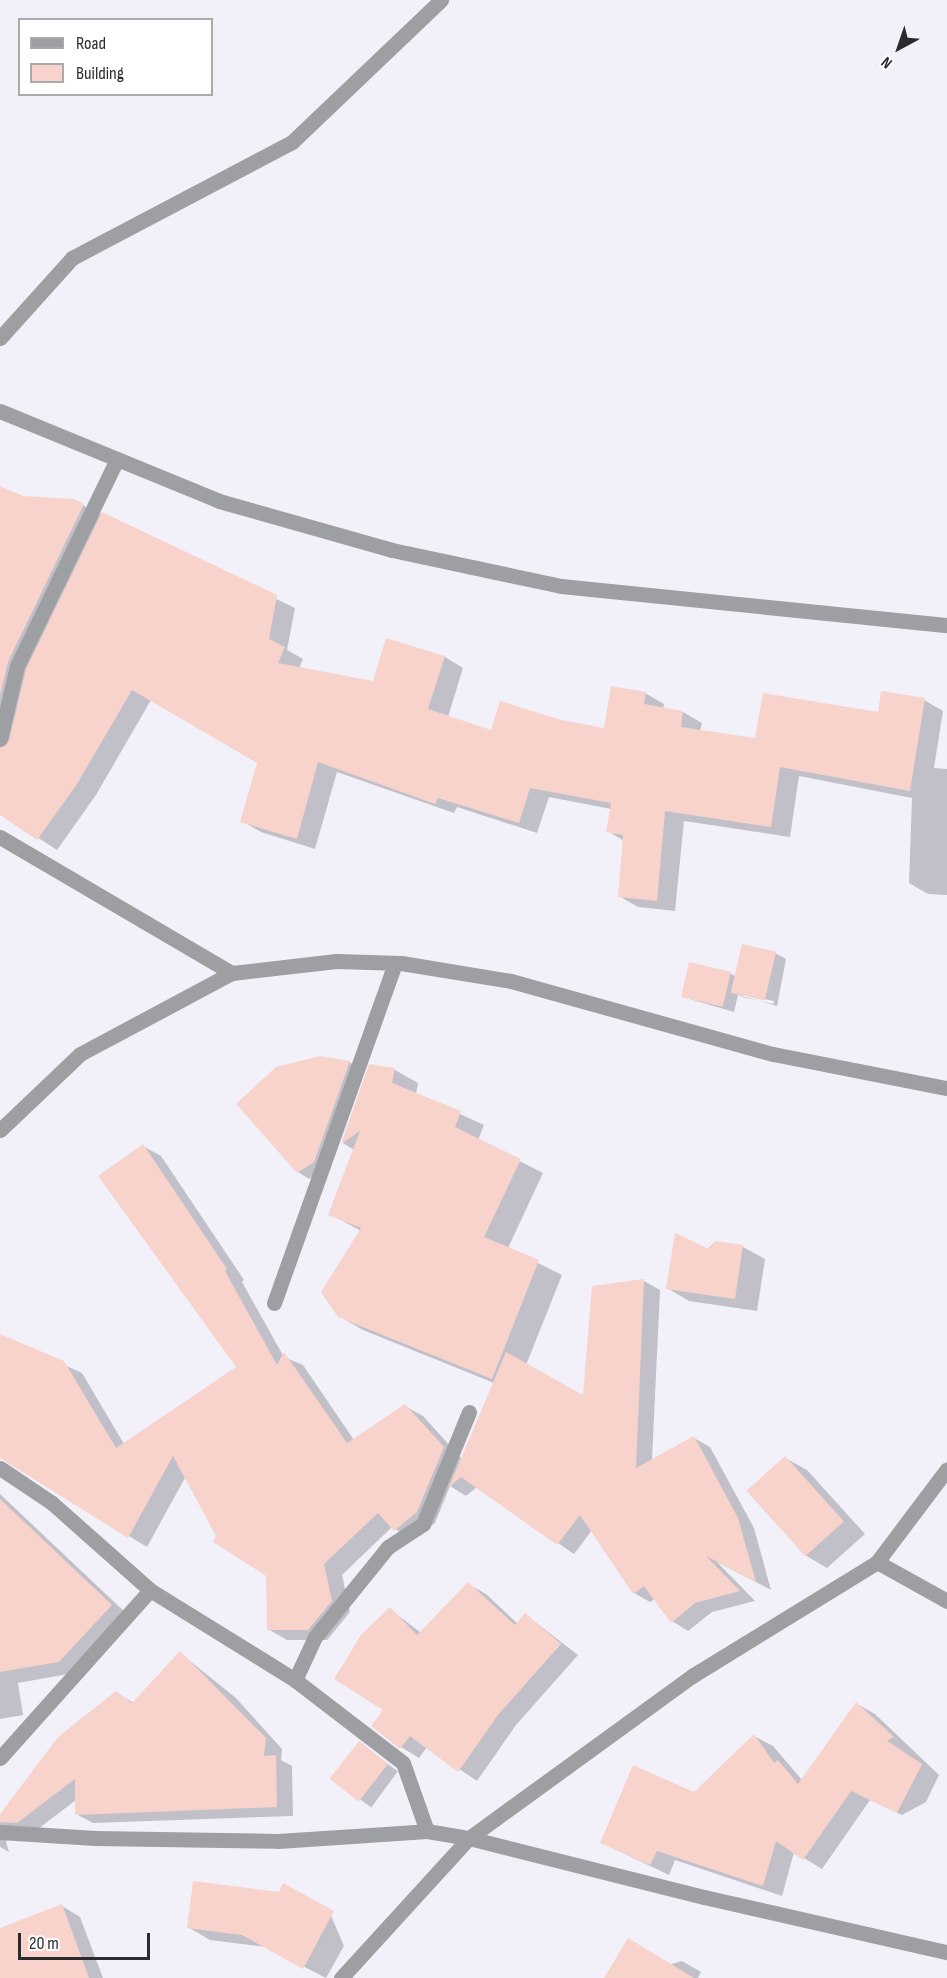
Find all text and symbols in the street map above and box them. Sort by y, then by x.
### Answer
legend [18,18,213,96]
north arrow [869,18,929,78]
text: Road [76,33,106,54]
text: N [878,52,896,72]
text: Building [76,63,124,84]
scale bar [21,1921,153,1959]
text: 20 m [29,1933,59,1954]

